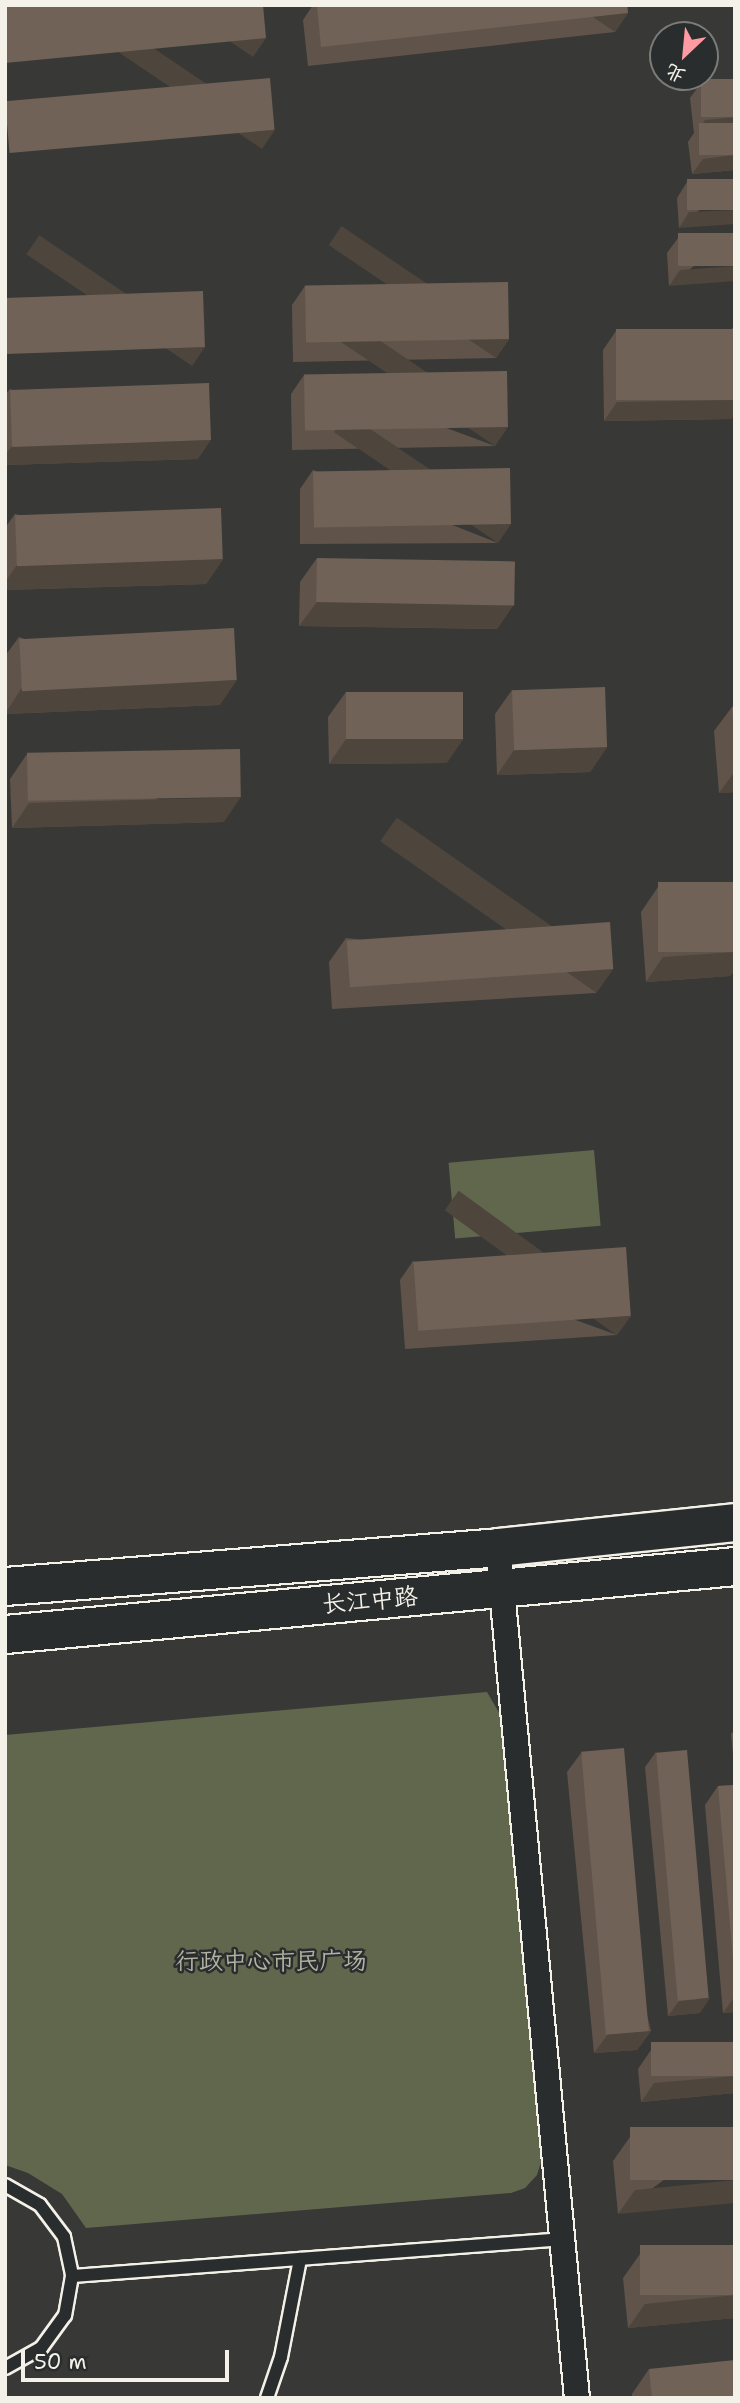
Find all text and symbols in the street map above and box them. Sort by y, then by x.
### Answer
north arrow [649,21,719,91]
text: 北 [661,58,689,89]
street label: 长江中路 [321,1582,419,1620]
park label: 行政中心市民广场 [175,1948,367,1976]
scale bar [24,2336,233,2380]
text: 50 m [34,2348,87,2376]

